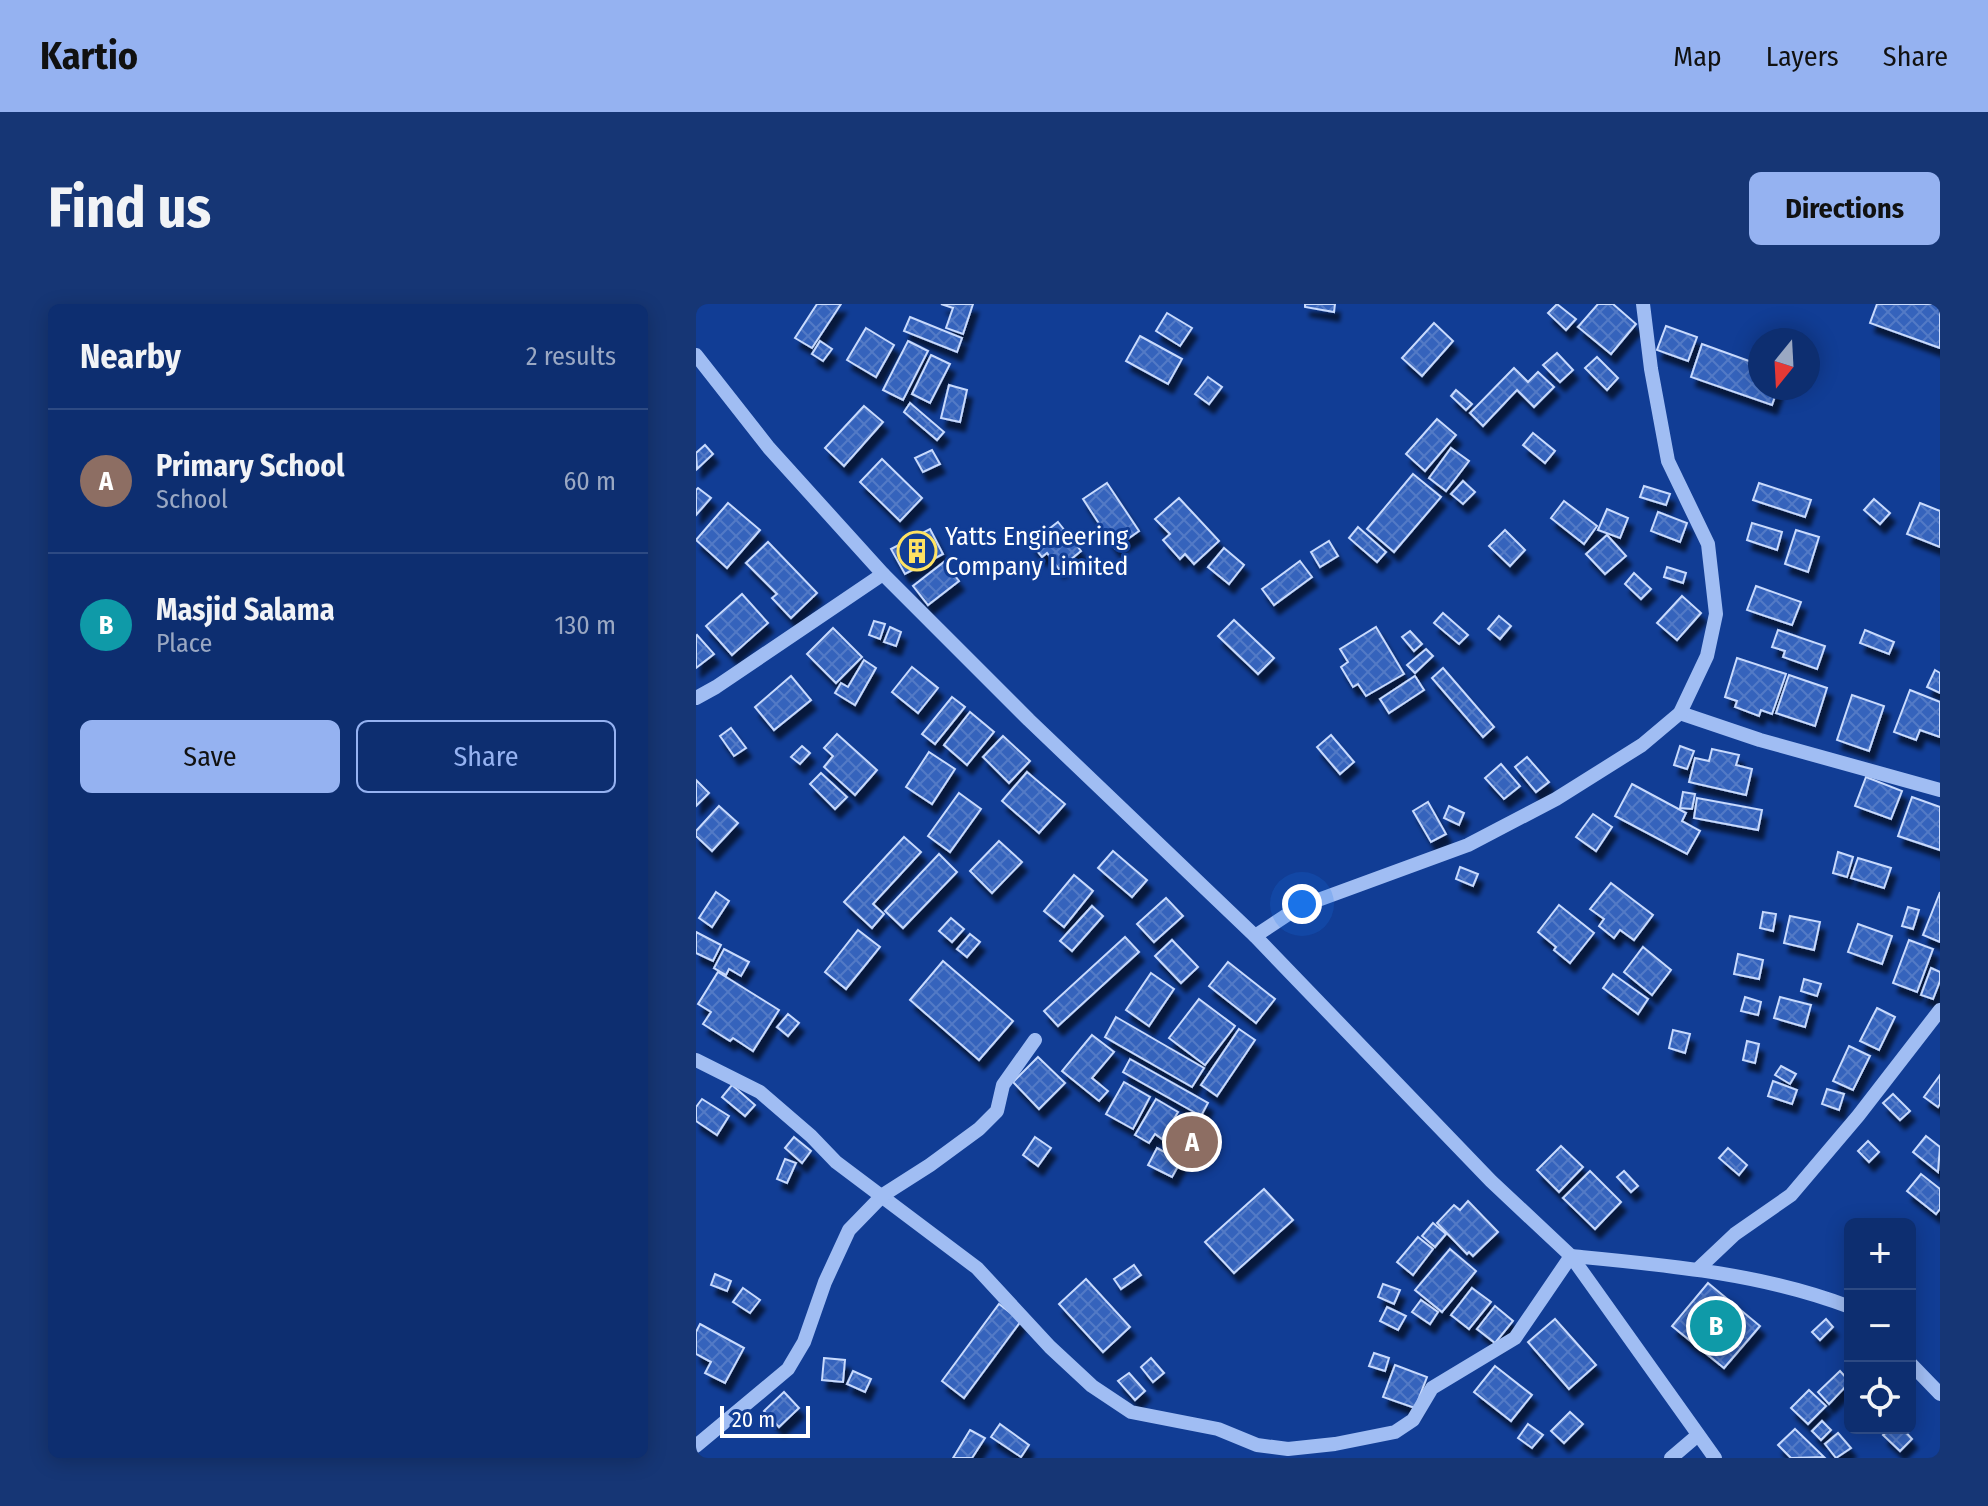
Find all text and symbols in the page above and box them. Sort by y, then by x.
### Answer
text: Kartio [40,33,138,79]
text: Map [1673,40,1722,73]
text: Layers [1766,40,1839,73]
text: Share [1883,40,1948,73]
button: Directions [1749,172,1940,245]
text: Find us [48,175,211,242]
north arrow [1748,328,1820,400]
text: Nearby [80,336,181,377]
text: 2 results [526,341,616,372]
text: Primary School [156,448,344,484]
text: A [99,466,113,497]
text: 60 m [563,466,616,497]
text: School [156,484,228,515]
place label: Yatts Engineering Company Limited [945,521,1129,582]
building icon: Yatts Engineering Company Limited [896,530,938,572]
text: Masjid Salama [156,592,335,628]
text: B [99,610,113,641]
text: 130 m [554,610,616,641]
text: Place [156,628,212,659]
button: Save [80,720,340,793]
button: Share [356,720,616,793]
your location [1282,884,1322,924]
pin: A [1166,1112,1218,1172]
map controls [1844,1218,1916,1434]
button: + [1844,1218,1916,1290]
button: − [1844,1290,1916,1362]
pin: B [1690,1296,1742,1356]
button: locate [1844,1362,1916,1434]
scale bar [720,1402,810,1438]
text: 20 m [732,1406,775,1433]

